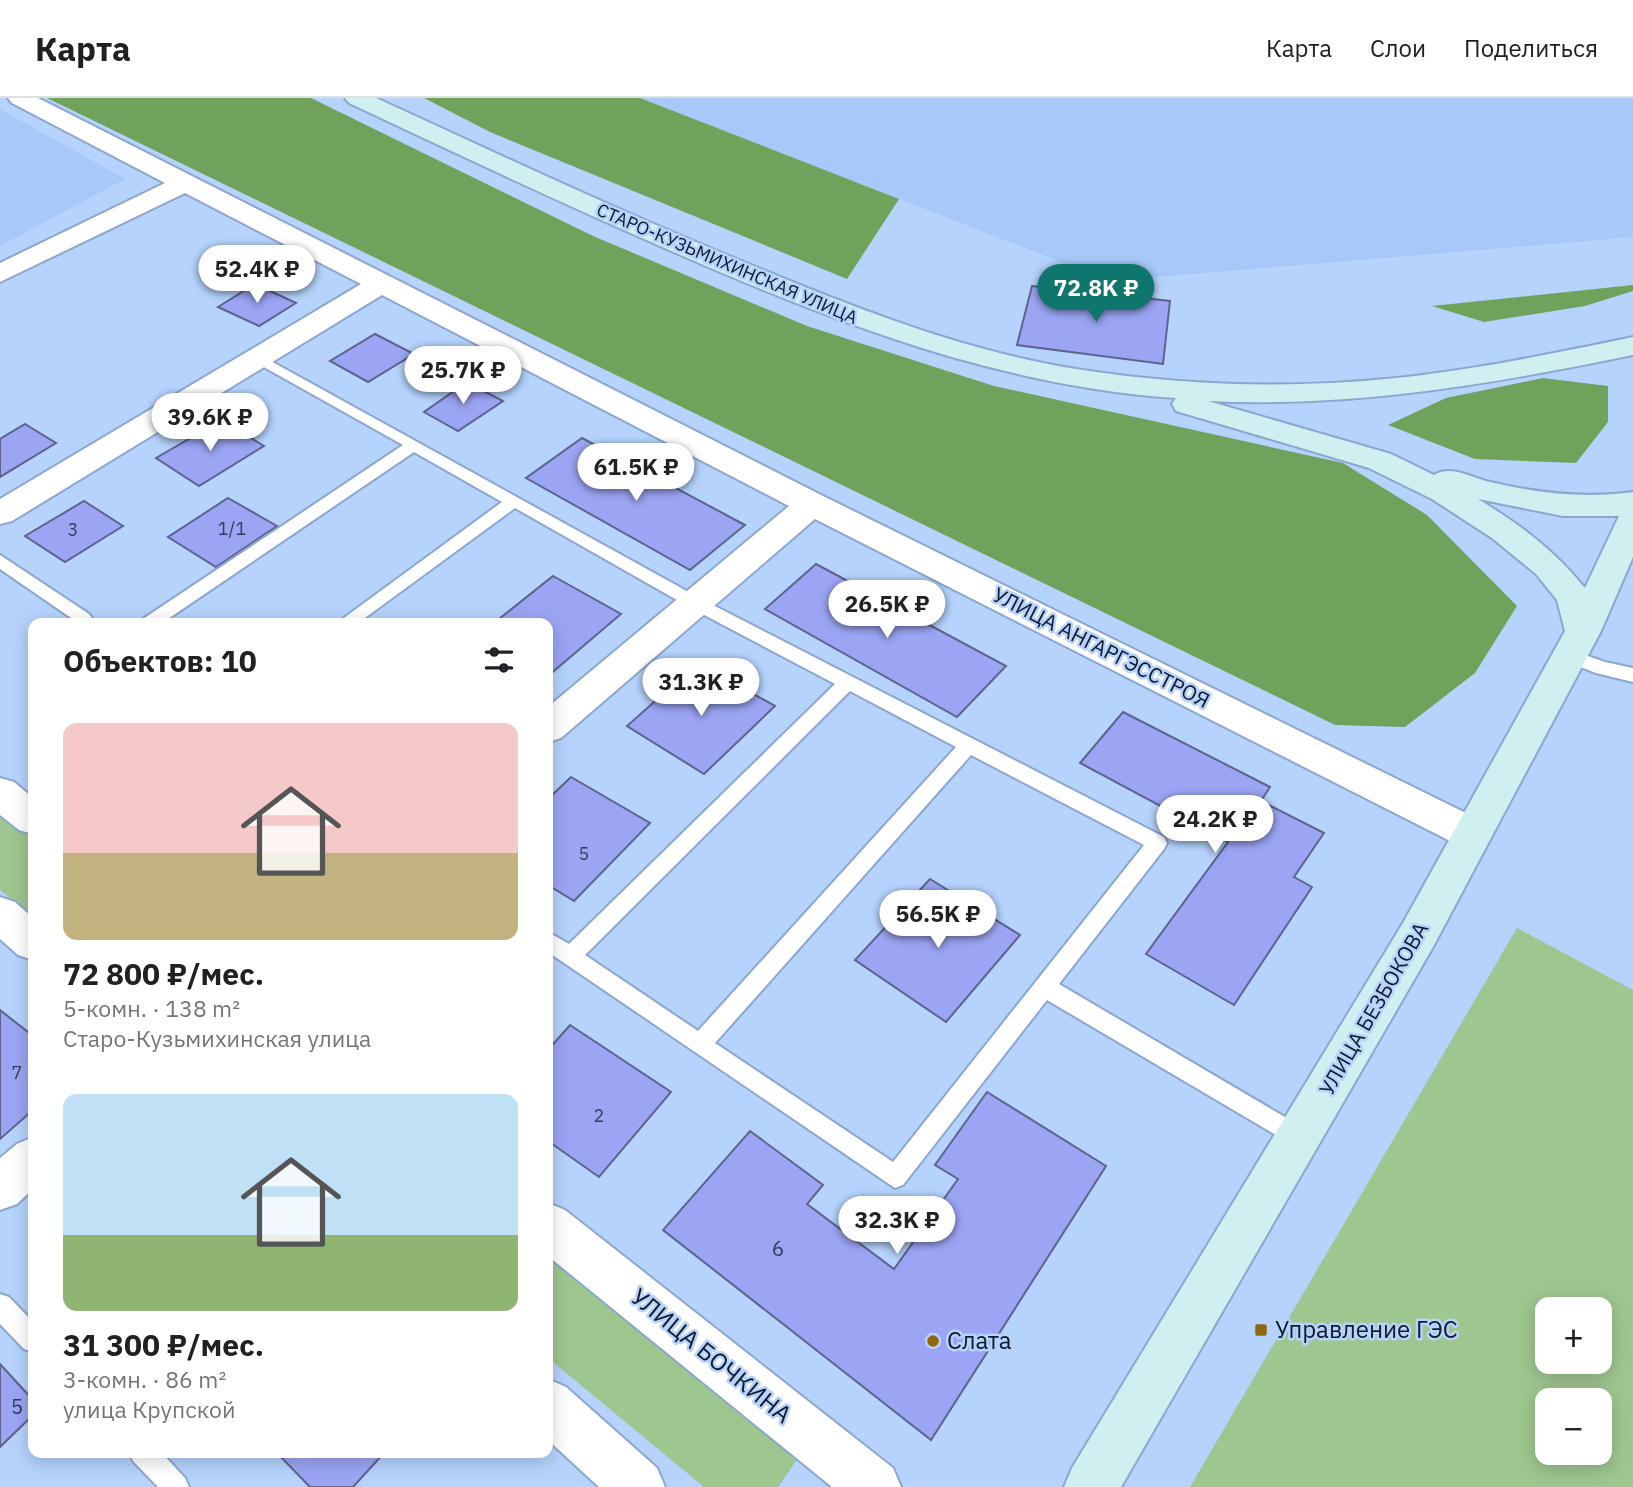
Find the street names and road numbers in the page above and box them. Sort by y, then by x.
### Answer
street label: СТАРО-КУЗЬМИХИНСКАЯ УЛИЦА [593,198,861,329]
street label: УЛИЦА АНГАРГЭССТРОЯ [988,580,1215,714]
street label: УЛИЦА БЕЗБОКОВА [1312,917,1434,1100]
street label: УЛИЦА БОЧКИНА [625,1280,799,1430]

